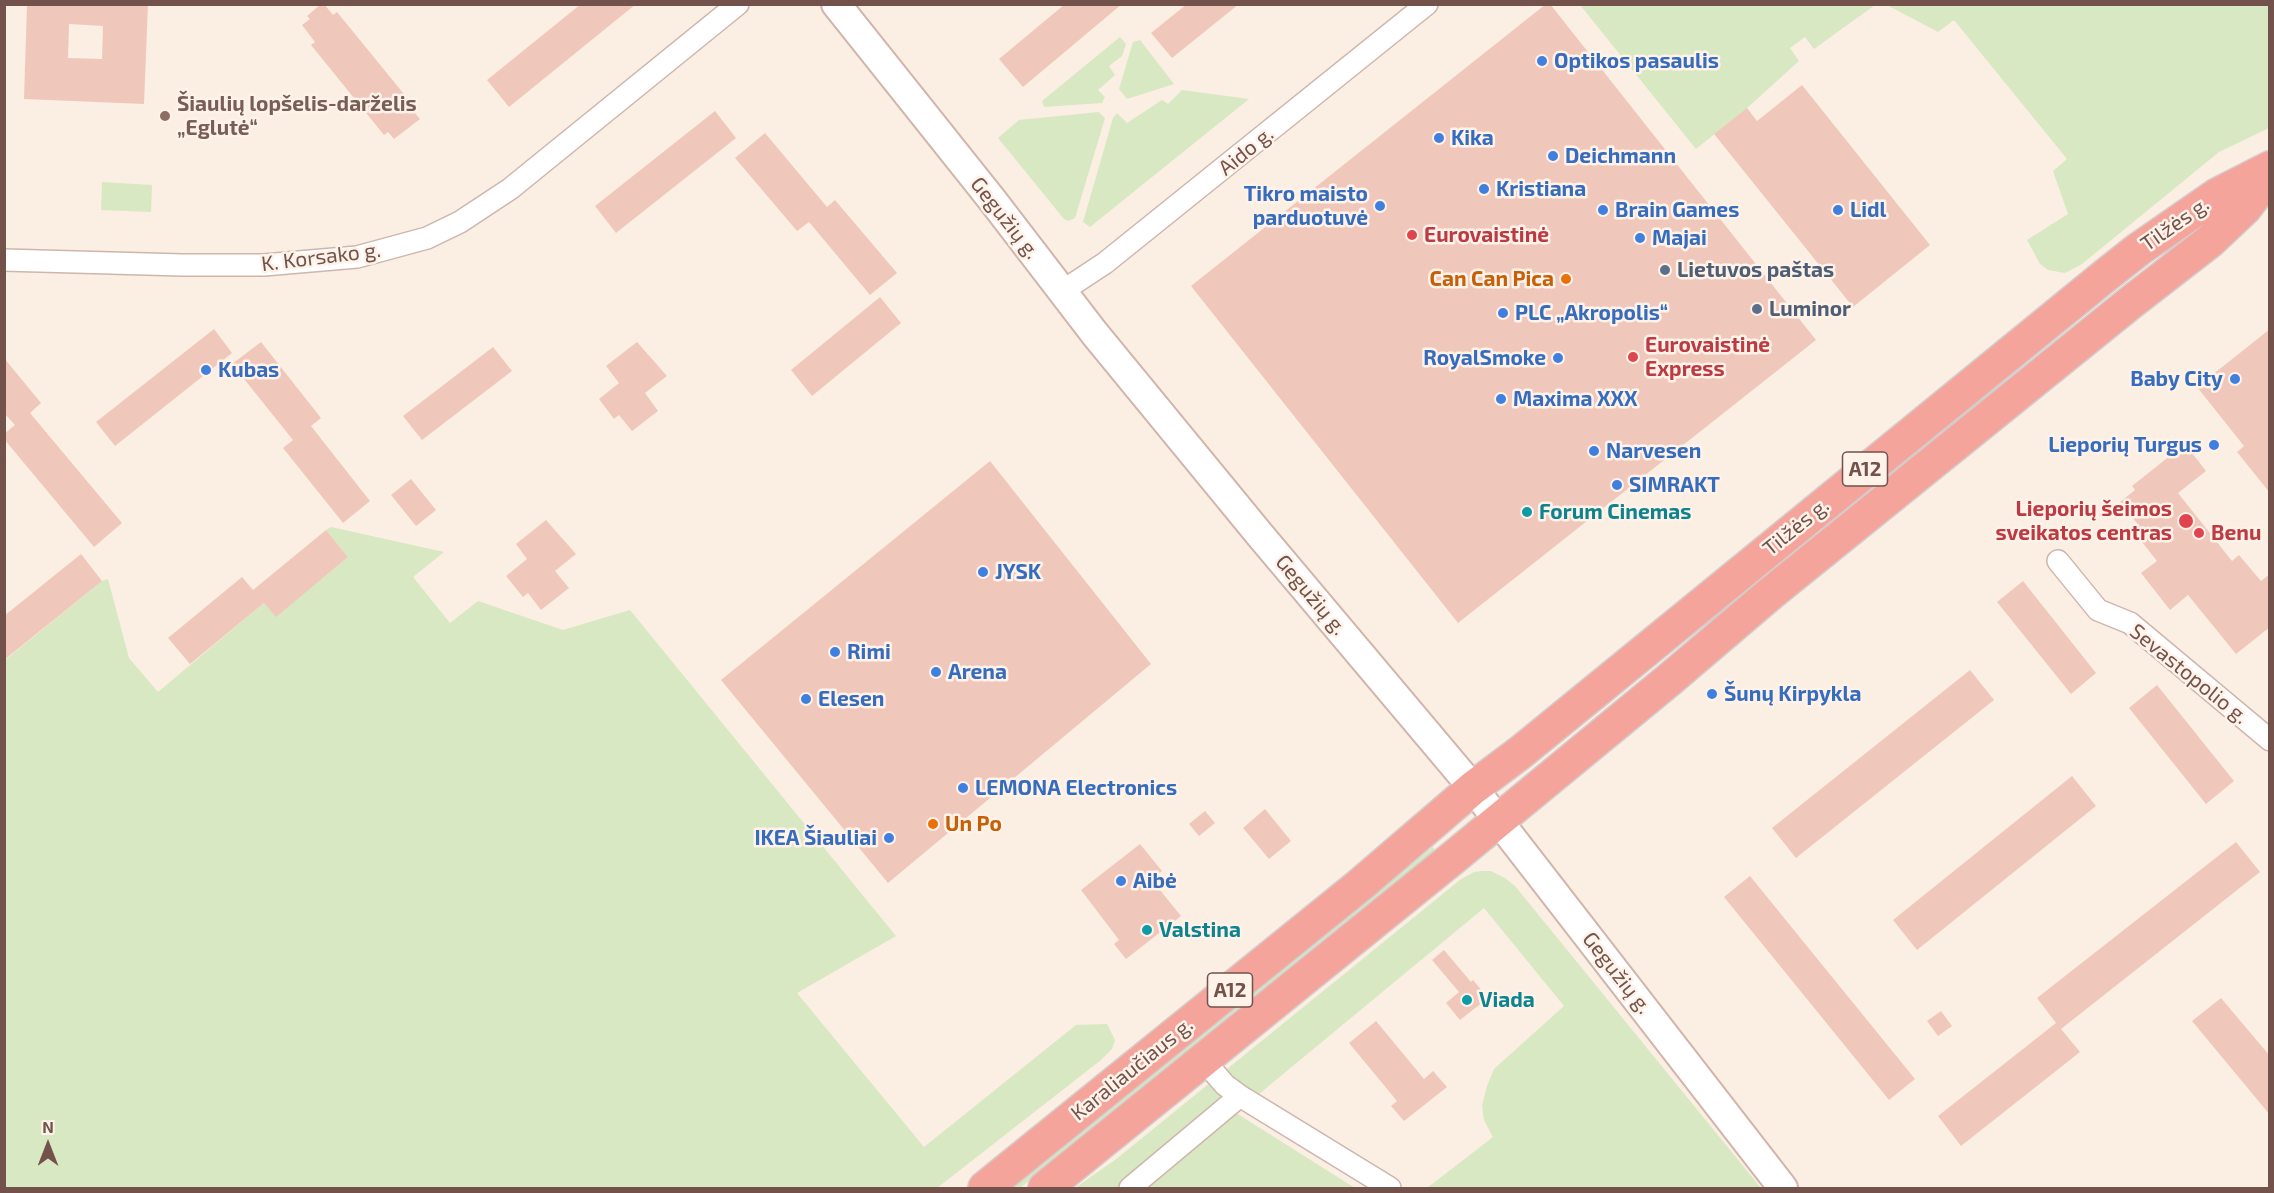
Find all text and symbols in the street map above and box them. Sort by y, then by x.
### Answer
place label: Optikos pasaulis [1554,48,1719,74]
marker: Optikos pasaulis [1535,54,1549,68]
place label: Šiaulių lopšelis-darželis „Eglutė“ [177,91,417,141]
marker: Šiaulių lopšelis-darželis „Eglutė“ [158,109,172,123]
street label: Aido g. [1213,121,1279,181]
place label: Kika [1451,125,1494,151]
marker: Kika [1432,131,1446,145]
place label: Deichmann [1565,143,1676,169]
marker: Deichmann [1546,149,1560,163]
street label: Gegužių g. [965,172,1045,264]
place label: Kristiana [1496,176,1586,202]
place label: Tikro maisto parduotuvė [1244,181,1368,231]
marker: Kristiana [1477,182,1491,196]
street label: Tilžės g. [2136,191,2214,257]
place label: Brain Games [1615,197,1739,223]
place label: Lidl [1850,197,1886,223]
marker: Tikro maisto parduotuvė [1373,199,1387,213]
marker: Brain Games [1596,203,1610,217]
marker: Lidl [1831,203,1845,217]
place label: Eurovaistinė [1424,222,1549,248]
place label: Majai [1652,225,1707,251]
marker: Eurovaistinė [1405,228,1419,242]
marker: Majai [1633,231,1647,245]
street label: K. Korsako g. [260,237,382,277]
place label: Lietuvos paštas [1677,257,1834,283]
marker: Lietuvos paštas [1658,263,1672,277]
place label: Can Can Pica [1430,266,1554,292]
marker: Can Can Pica [1559,272,1573,286]
place label: Luminor [1769,296,1851,322]
place label: PLC „Akropolis“ [1515,300,1668,326]
marker: Luminor [1750,302,1764,316]
marker: PLC „Akropolis“ [1496,306,1510,320]
place label: Eurovaistinė Express [1645,332,1770,382]
place label: RoyalSmoke [1423,345,1546,371]
marker: Eurovaistinė Express [1626,350,1640,364]
marker: RoyalSmoke [1551,351,1565,365]
place label: Kubas [218,357,279,383]
marker: Kubas [199,363,213,377]
place label: Baby City [2130,366,2223,392]
marker: Baby City [2228,372,2242,386]
place label: Maxima XXX [1513,386,1637,412]
marker: Maxima XXX [1494,392,1508,406]
place label: Lieporių Turgus [2048,432,2202,458]
place label: Narvesen [1606,438,1701,464]
marker: Lieporių Turgus [2207,438,2221,452]
marker: Narvesen [1587,444,1601,458]
road number: A12 [1842,452,1888,486]
place label: SIMRAKT [1629,472,1720,498]
marker: SIMRAKT [1610,478,1624,492]
street label: Tilžės g. [1758,493,1834,561]
place label: Lieporių šeimos sveikatos centras [1996,496,2172,546]
place label: Forum Cinemas [1539,499,1691,525]
marker: Forum Cinemas [1520,505,1534,519]
marker: Lieporių šeimos sveikatos centras [2177,512,2195,530]
place label: Benu [2211,520,2261,546]
marker: Benu [2192,526,2206,540]
street label: Gegužių g. [1270,550,1352,640]
place label: JYSK [995,559,1041,585]
marker: JYSK [976,565,990,579]
street label: Sevastopolio g. [2125,619,2253,729]
place label: Rimi [847,639,891,665]
marker: Rimi [828,645,842,659]
place label: Arena [948,659,1007,685]
marker: Arena [929,665,943,679]
place label: Šunų Kirpykla [1724,681,1861,707]
place label: Elesen [818,686,884,712]
marker: Šunų Kirpykla [1705,687,1719,701]
marker: Elesen [799,692,813,706]
place label: LEMONA Electronics [975,775,1177,801]
marker: LEMONA Electronics [956,781,970,795]
place label: Un Po [945,811,1002,837]
marker: Un Po [926,817,940,831]
place label: IKEA Šiauliai [754,825,877,851]
marker: IKEA Šiauliai [882,831,896,845]
place label: Aibė [1133,868,1177,894]
marker: Aibė [1114,874,1128,888]
place label: Valstina [1159,917,1241,943]
marker: Valstina [1140,923,1154,937]
street label: Gegužių g. [1577,927,1657,1019]
road number: A12 [1208,973,1252,1007]
place label: Viada [1479,987,1535,1013]
marker: Viada [1460,993,1474,1007]
street label: Karaliaučiaus g. [1066,1012,1198,1126]
north arrow [18,1115,78,1175]
text: N [42,1117,54,1136]

